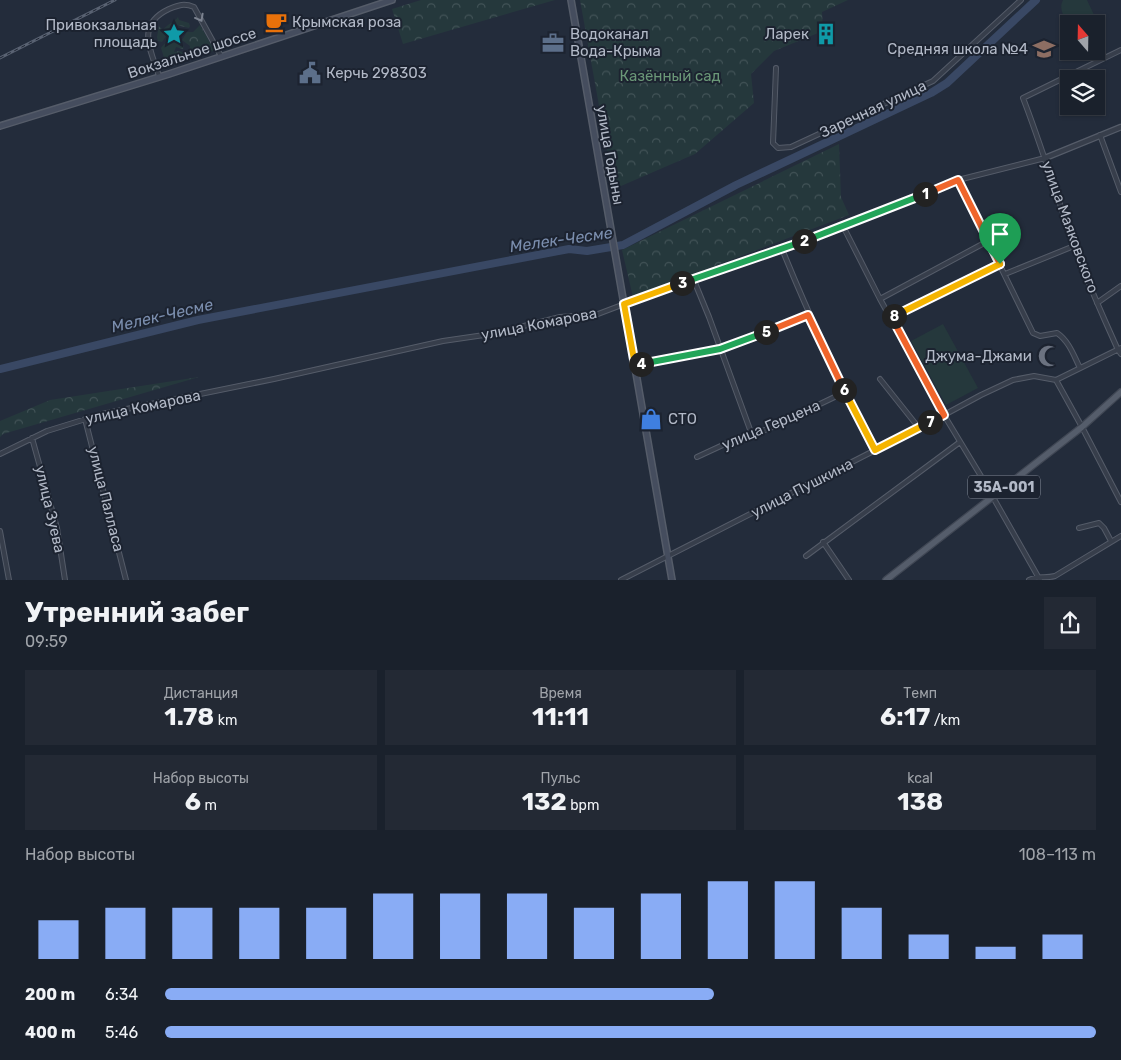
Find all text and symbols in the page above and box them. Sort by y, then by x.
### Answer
cafe icon: Крымская роза [263,9,289,35]
one-way arrow [194,12,204,21]
place label: Крымская роза [292,13,401,31]
north arrow [1060,15,1105,60]
map controls [1060,15,1105,115]
place label: Привокзальная площадь [45,16,157,51]
place icon: Привокзальная площадь [161,21,187,47]
building icon: Ларек [813,21,839,47]
street label: Вокзальное шоссе [125,24,259,82]
place label: Водоканал Вода-Крыма [570,25,661,60]
place label: Ларек [765,25,809,43]
office icon: Водоканал Вода-Крыма [540,30,566,56]
school or university icon: Средняя школа №4 [1031,36,1057,62]
place label: Средняя школа №4 [887,40,1028,58]
public building icon: Керчь 298303 [297,60,323,86]
place label: Керчь 298303 [326,64,427,82]
park label: Казённый сад [619,67,721,85]
button: layers [1060,70,1105,115]
street label: Заречная улица [817,76,929,142]
street label: улица Годыны [592,104,628,206]
street label: улица Маяковского [1038,158,1102,296]
pin: 1 [912,182,938,206]
text: 1 [922,186,929,203]
pin [979,213,1021,264]
icon: arrive [986,220,1014,248]
water label: Мелек-Чесме [508,223,614,256]
pin: 2 [792,228,816,254]
text: 2 [800,233,809,250]
pin: 3 [670,270,694,296]
text: 3 [678,275,687,292]
water label: Мелек-Чесме [109,295,215,336]
street label: улица Комарова [480,304,598,344]
pin: 8 [882,304,906,328]
text: 8 [890,308,899,325]
pin: 5 [754,320,778,344]
text: 5 [762,324,771,341]
mosque icon: Джума-Джами [1036,343,1062,369]
place label: Джума-Джами [925,347,1032,365]
pin: 4 [628,352,654,376]
text: 4 [637,356,646,373]
pin: 6 [832,378,856,402]
text: 6 [840,382,849,399]
street label: улица Комарова [84,386,202,428]
street label: улица Герцена [719,396,823,454]
shop icon: СТО [638,406,664,432]
place label: СТО [668,410,697,428]
pin: 7 [918,410,942,434]
text: 7 [926,414,935,431]
street label: улица Палласа [84,444,128,554]
street label: улица Пушкина [748,455,856,521]
street label: улица Зуева [31,464,69,554]
road number: 35А-001 [968,476,1040,498]
text: Утренний забег [25,596,249,629]
button: share [1044,597,1096,649]
text: 09:59 [25,632,68,651]
text: Дистанция [164,685,238,702]
text: Время [539,685,582,702]
text: Темп [903,685,937,702]
text: 1.78 [164,702,214,731]
text: 11:11 [532,702,589,731]
text: 6:17 [880,702,930,731]
text: km [214,712,237,729]
text: /km [930,712,960,729]
text: Набор высоты [153,770,249,787]
text: Пульс [540,770,581,787]
text: kcal [907,770,933,787]
text: 6 [185,787,201,816]
text: 132 [522,787,567,816]
text: 138 [897,787,943,816]
text: m [201,797,217,814]
text: bpm [567,797,599,814]
text: Набор высоты [25,845,135,864]
text: 108–113 m [1019,845,1096,864]
text: 200 m [25,985,75,1004]
text: 6:34 [105,985,138,1004]
text: 400 m [25,1023,76,1042]
text: 5:46 [105,1023,138,1042]

